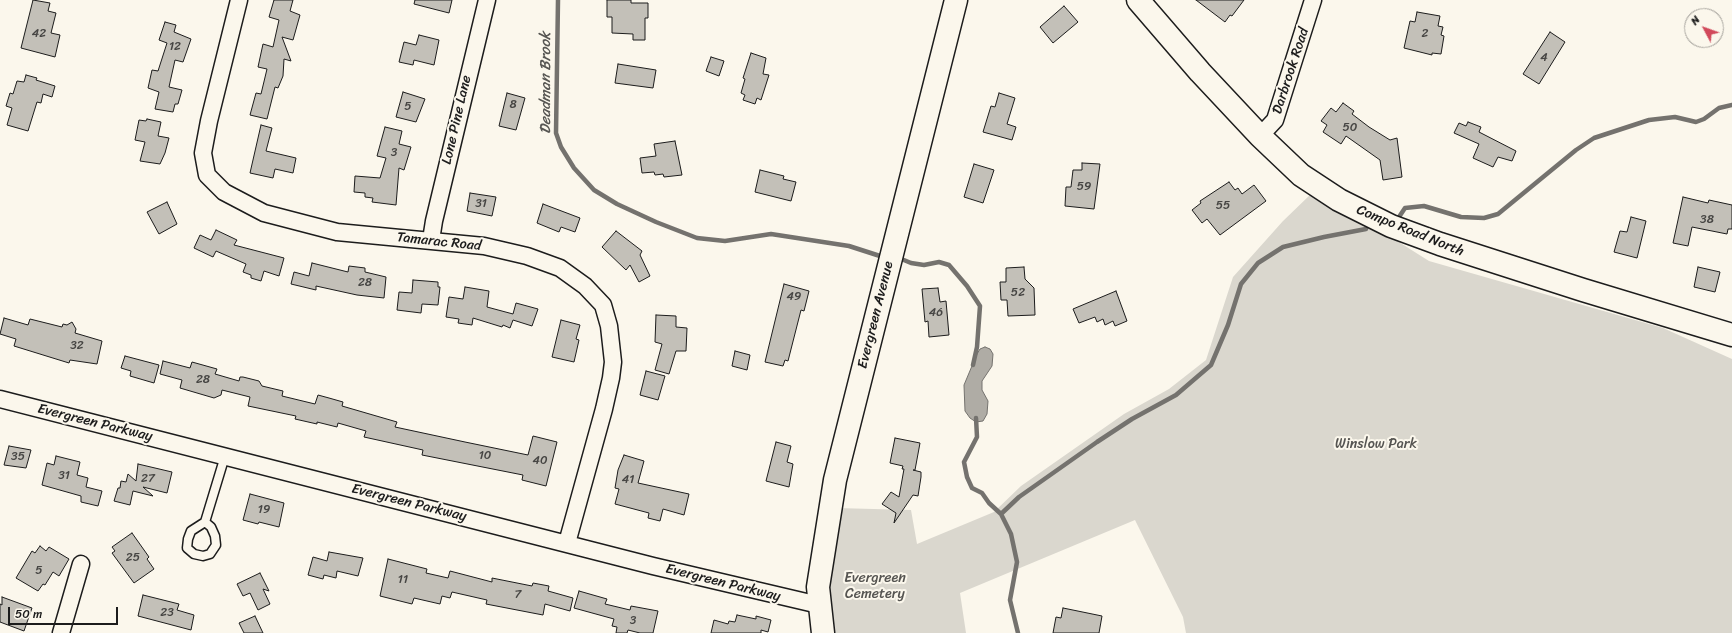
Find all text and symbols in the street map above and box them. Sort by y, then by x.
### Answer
north arrow [1684,8,1724,48]
text: N [1686,11,1705,30]
street label: Darbrook Road [1269,26,1313,116]
house number: 42 [32,27,46,41]
house number: 2 [1422,27,1428,41]
water label: Deadman Brook [537,32,555,134]
house number: 12 [169,40,181,54]
house number: 4 [1540,51,1548,65]
street label: Lone Pine Lane [439,74,475,166]
house number: 8 [509,98,517,112]
house number: 5 [404,100,412,114]
house number: 50 [1343,121,1357,135]
house number: 3 [391,146,397,160]
house number: 59 [1077,180,1091,194]
house number: 31 [475,197,487,211]
house number: 55 [1216,199,1230,213]
street label: Compo Road North [1354,202,1466,260]
house number: 38 [1700,213,1714,227]
street label: Tamarac Road [396,229,482,255]
street label: Evergreen Avenue [855,260,897,370]
house number: 28 [358,276,372,290]
house number: 52 [1011,286,1025,300]
house number: 49 [787,290,801,304]
house number: 46 [929,306,943,320]
house number: 32 [70,339,84,353]
house number: 28 [196,373,210,387]
street label: Evergreen Parkway [36,401,154,445]
park label: Winslow Park [1335,436,1417,452]
house number: 10 [479,449,491,463]
house number: 35 [11,450,25,464]
house number: 40 [532,454,548,468]
house number: 31 [58,469,70,483]
house number: 27 [141,472,155,486]
house number: 41 [622,473,634,487]
street label: Evergreen Parkway [350,481,468,525]
house number: 19 [258,503,270,517]
house number: 25 [126,551,140,565]
street label: Evergreen Parkway [664,561,782,605]
house number: 5 [35,564,43,578]
park label: Evergreen Cemetery [844,570,906,602]
house number: 11 [398,573,408,587]
house number: 7 [515,588,521,602]
scale bar [10,599,120,625]
text: 50 m [15,603,42,625]
house number: 23 [160,606,174,620]
house number: 3 [630,614,636,628]

